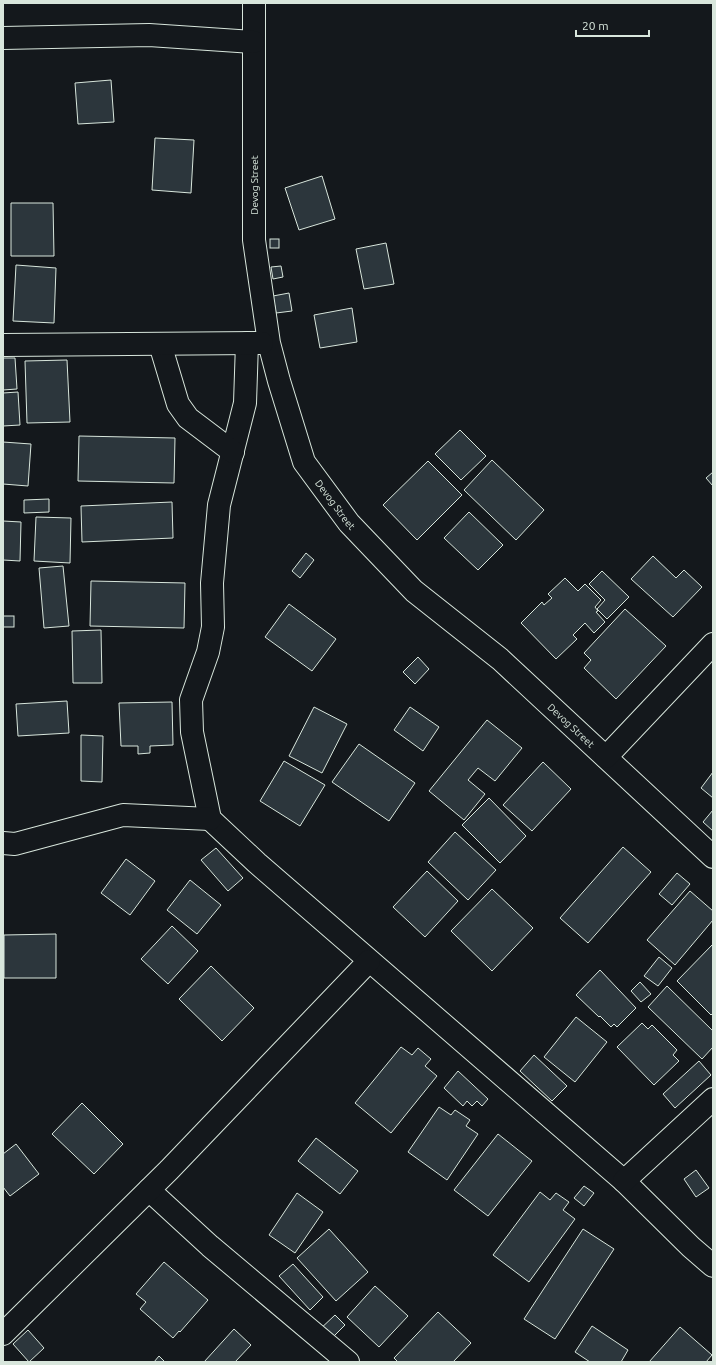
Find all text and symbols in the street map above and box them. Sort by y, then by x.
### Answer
scale bar [576,12,649,38]
text: 20 m [582,19,609,32]
street label: Devog Street [249,155,260,215]
street label: Devog Street [313,478,357,532]
street label: Devog Street [545,701,596,750]

